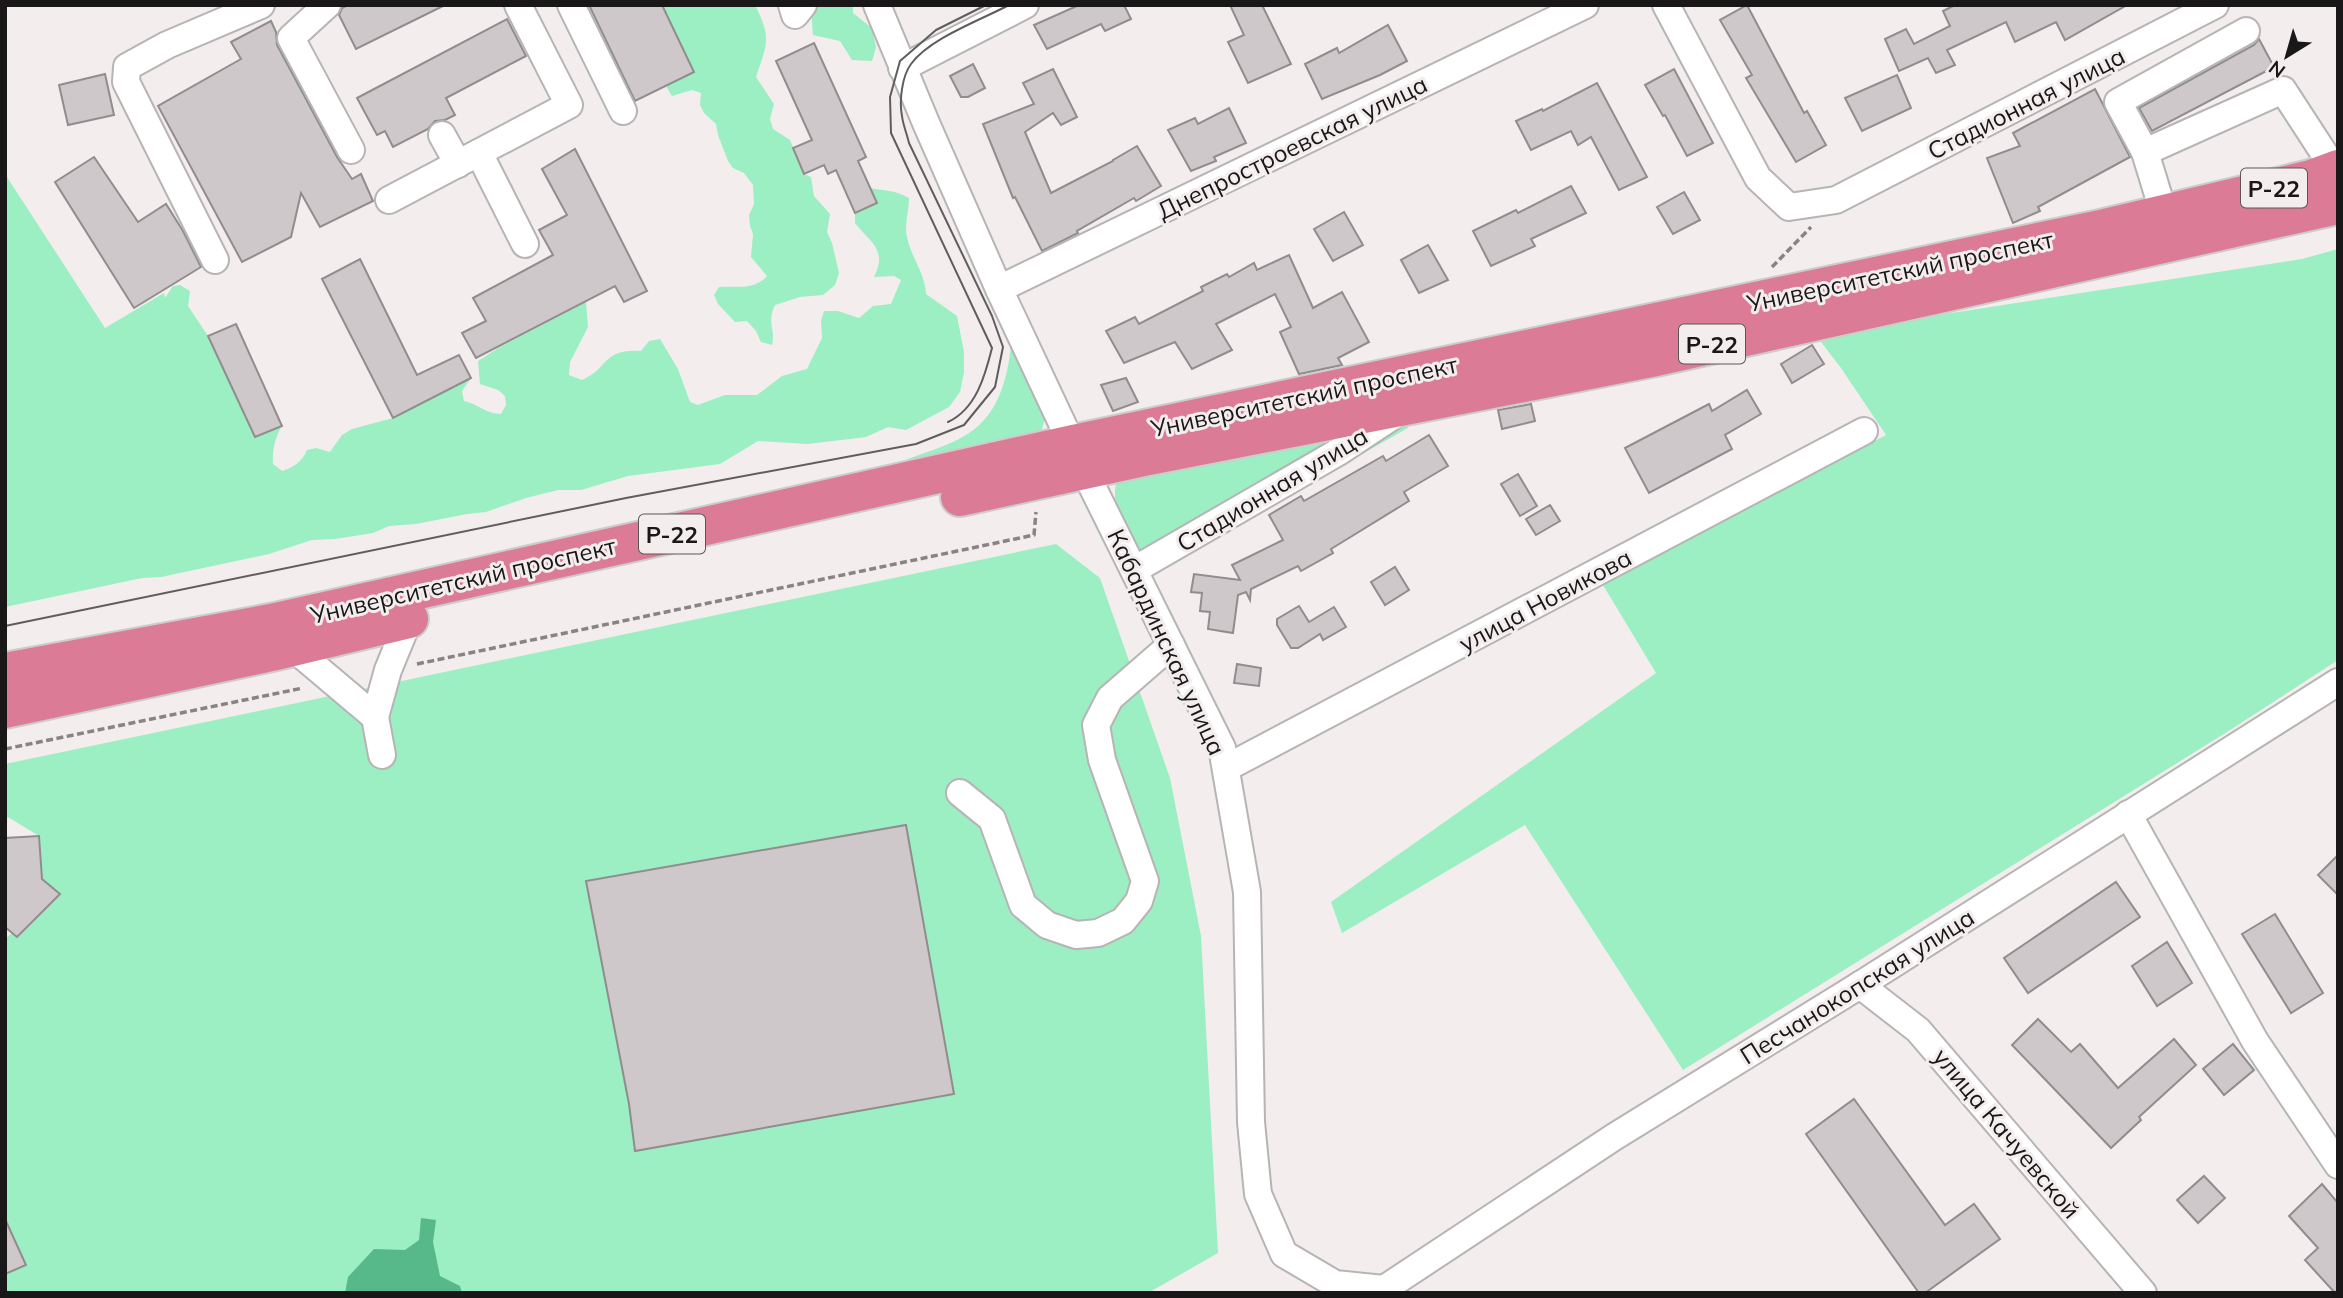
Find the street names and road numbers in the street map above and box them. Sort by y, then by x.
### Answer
street label: Стадионная улица [1922,40,2130,166]
street label: Днепростроевская улица [1152,68,1432,226]
road number: Р-22 [2241,168,2307,208]
street label: Университетский проспект [1743,224,2056,318]
road number: Р-22 [1679,324,1745,364]
street label: Университетский проспект [1147,349,1460,443]
street label: Стадионная улица [1171,420,1373,558]
road number: Р-22 [639,514,705,554]
street label: Кабардинская улица [1101,524,1233,760]
street label: Университетский проспект [306,530,619,630]
street label: улица Новикова [1454,542,1636,658]
street label: Песчанокопская улица [1734,902,1980,1070]
street label: улица Качуевской [1927,1042,2087,1224]

